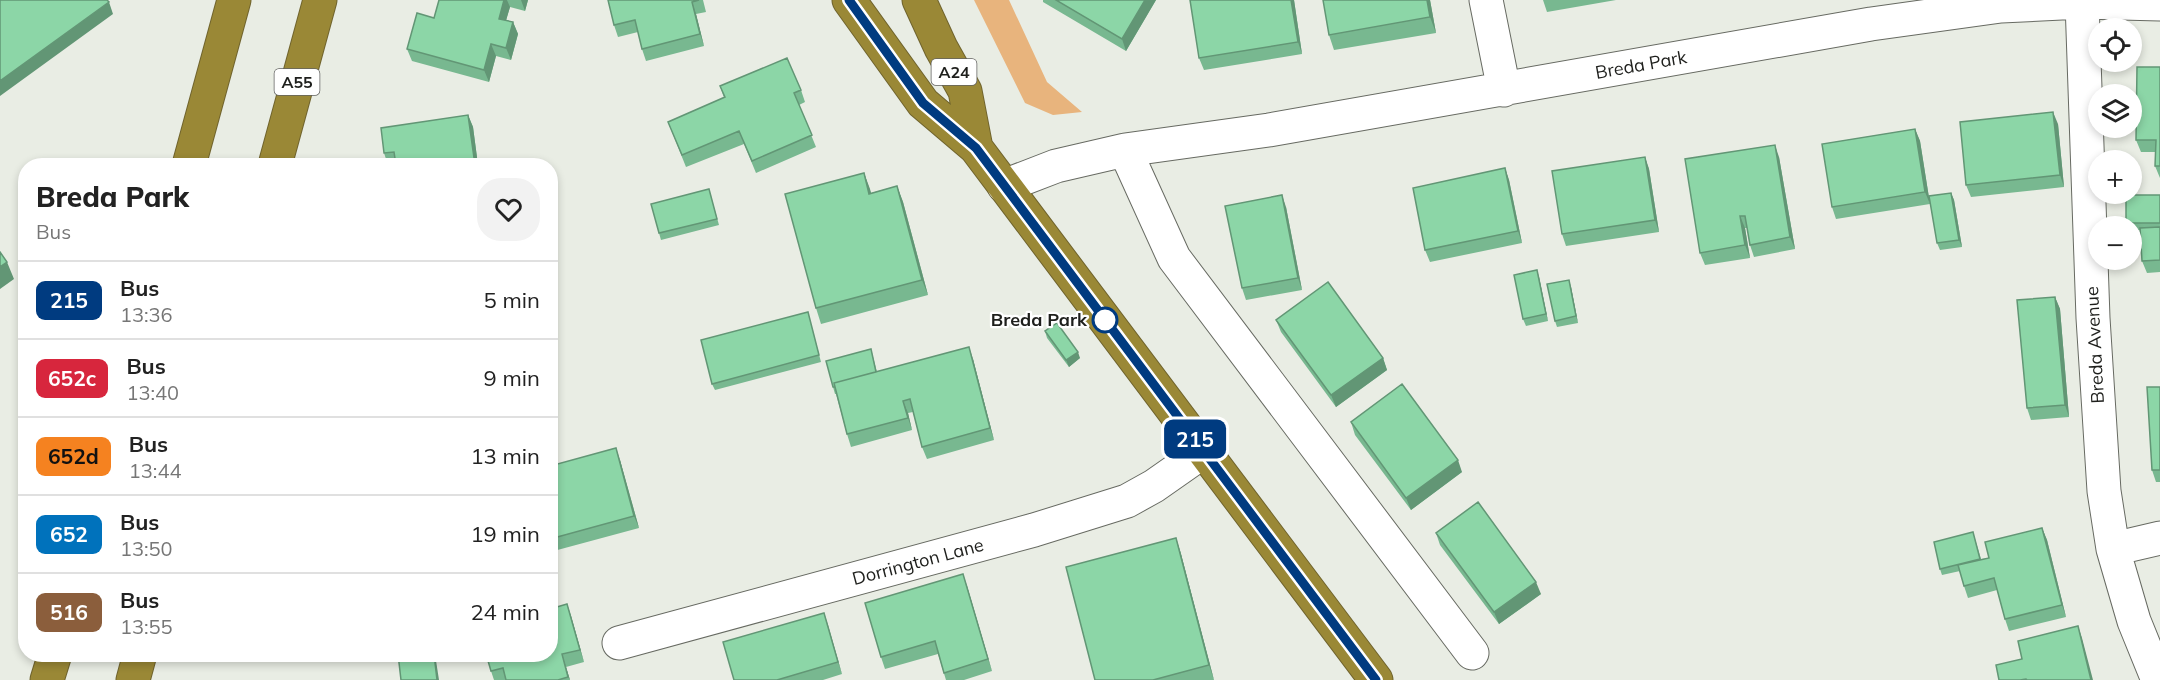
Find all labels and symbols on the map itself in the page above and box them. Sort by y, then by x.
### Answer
street label: Breda Park [1593,45,1689,84]
road number: A24 [932,59,976,85]
road number: A55 [274,69,320,95]
street label: Breda Avenue [2080,286,2109,404]
marker: Breda Park [1092,307,1118,333]
place label: Breda Park [991,308,1088,331]
line badge: 215 [1160,420,1230,458]
street label: Dorrington Lane [850,533,986,590]

